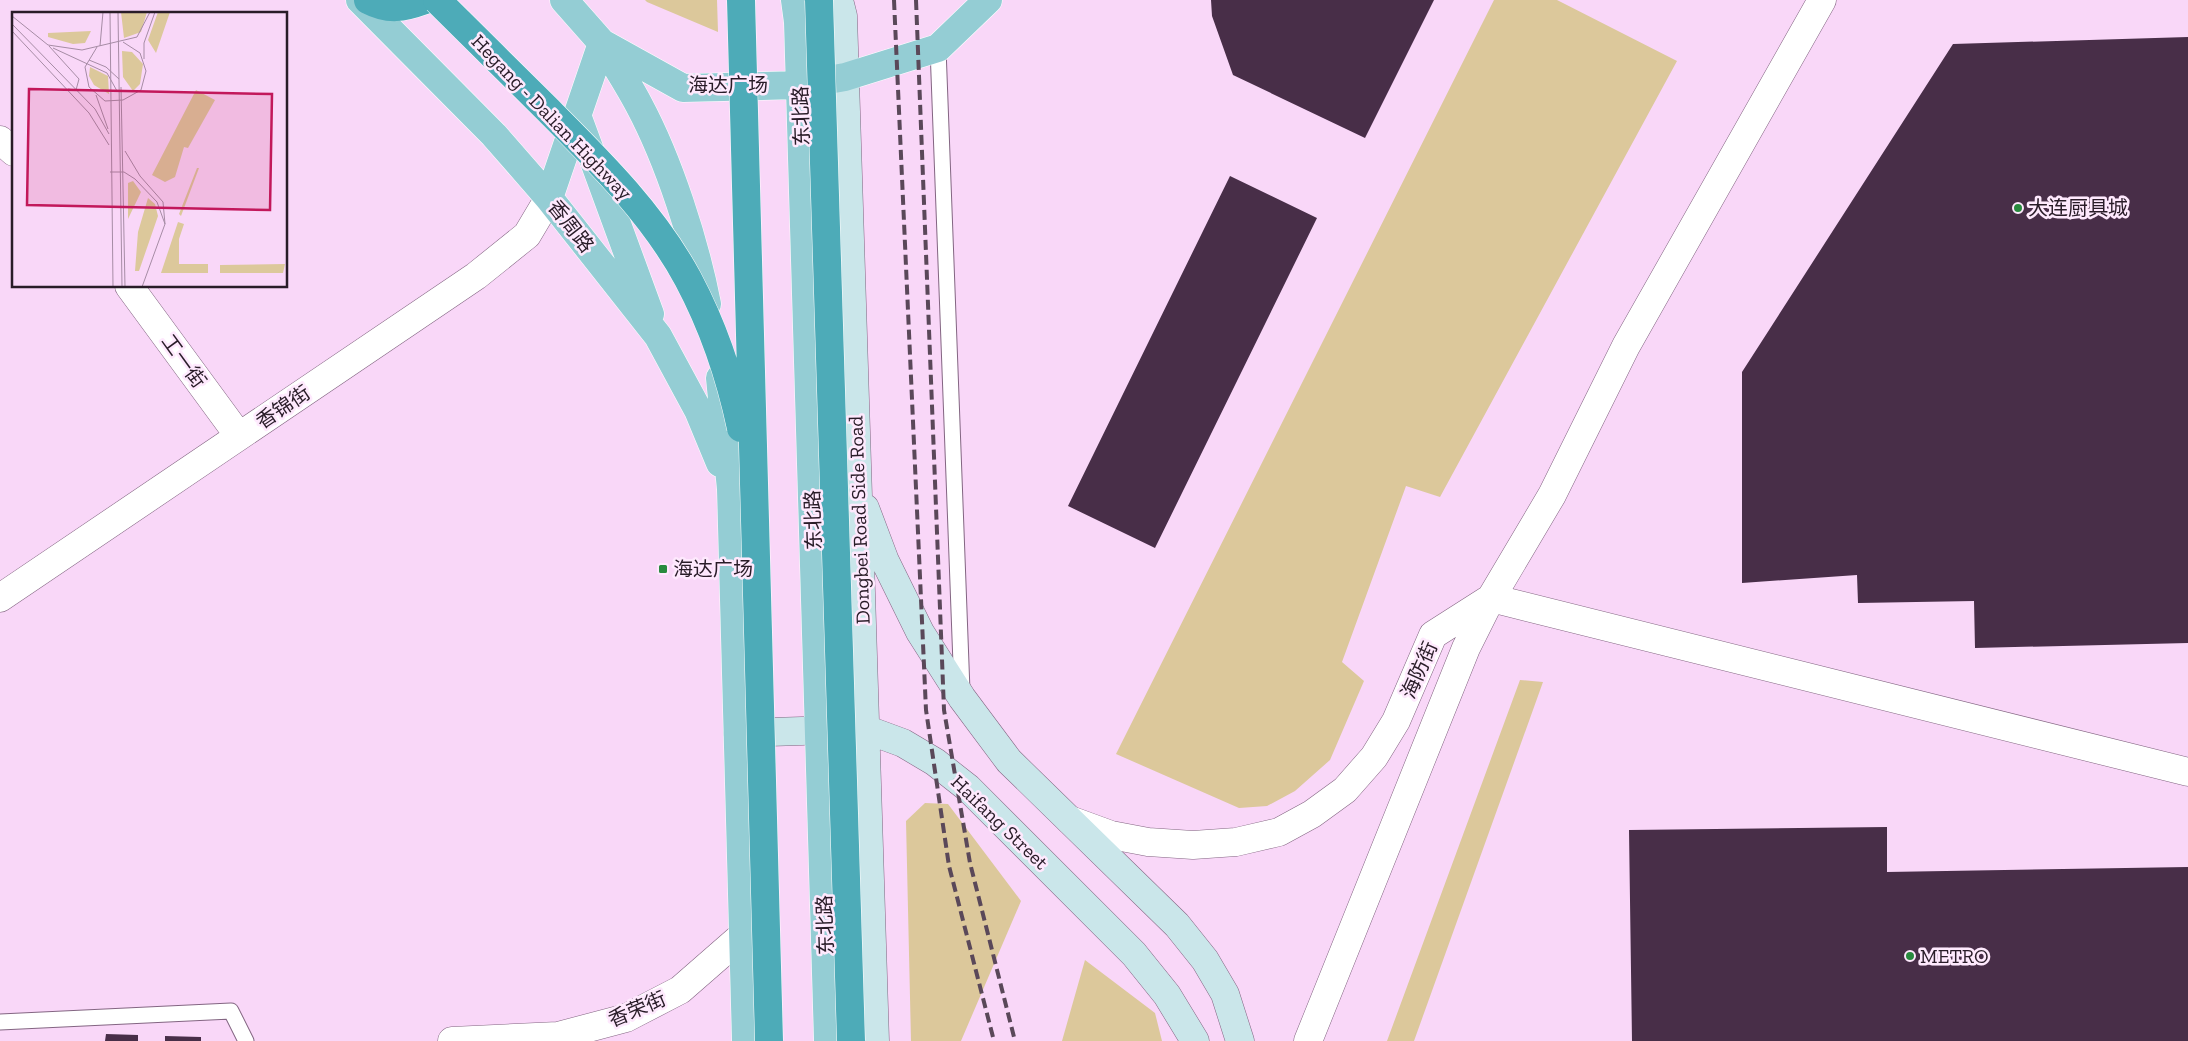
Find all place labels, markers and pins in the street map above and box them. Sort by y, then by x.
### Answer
place label: 大连厨具城 [2028,196,2128,220]
marker: 大连厨具城 [2012,202,2024,214]
place label: 海达广场 [673,557,753,581]
marker: 海达广场 [657,563,669,575]
place label: METRO [1920,944,1989,968]
marker: METRO [1904,950,1916,962]

